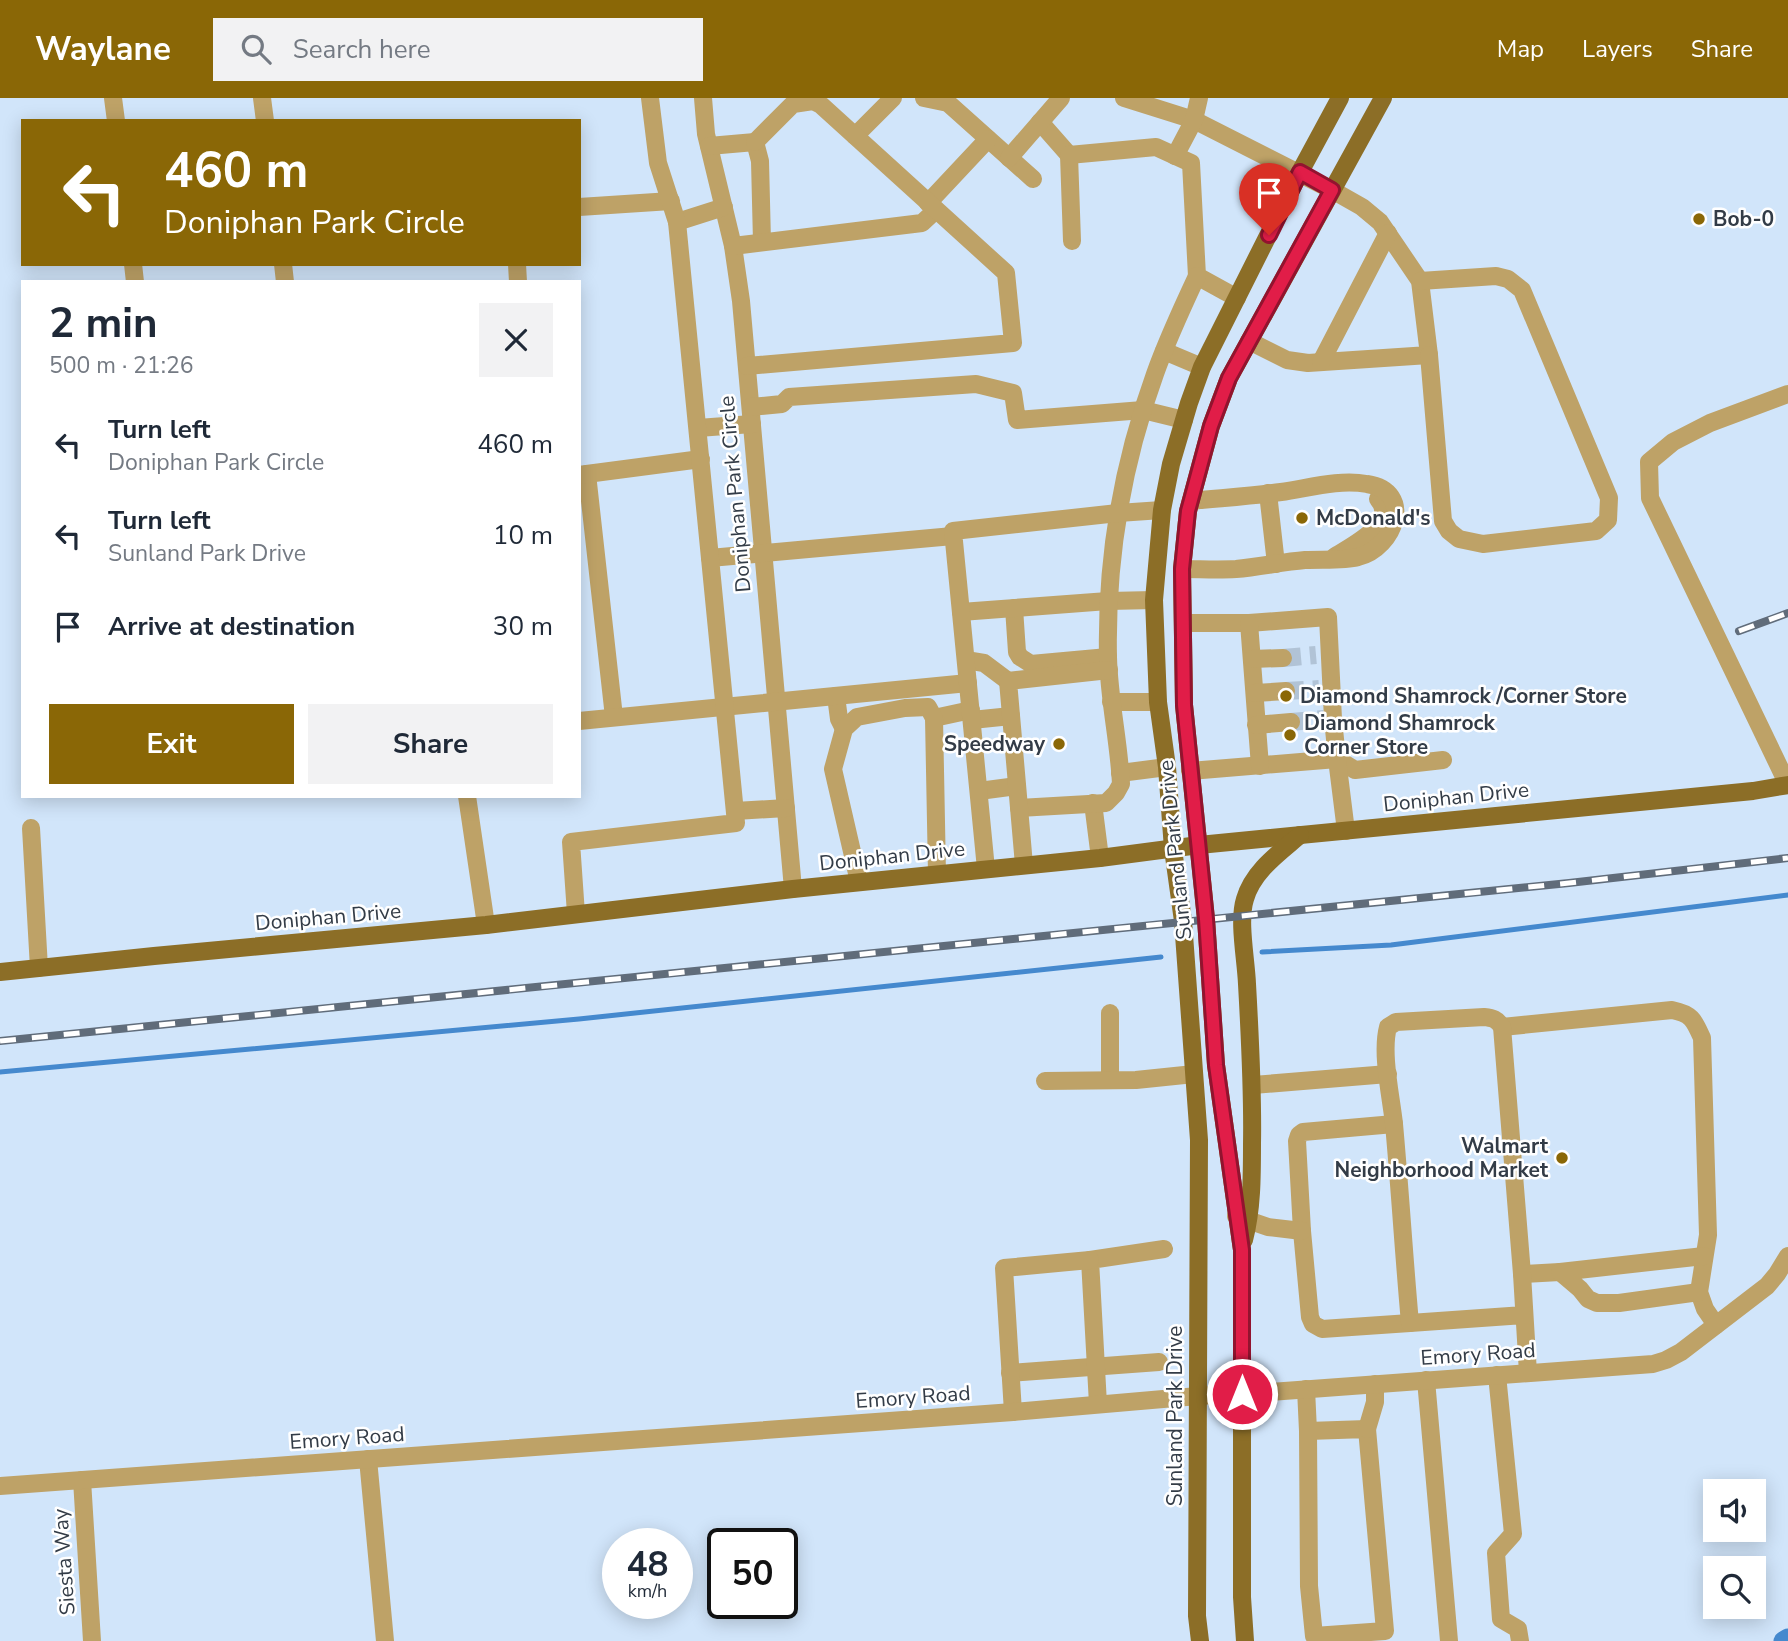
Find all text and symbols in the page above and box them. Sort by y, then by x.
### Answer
search box [213,18,703,81]
text: Waylane [35,27,171,72]
icon: search [237,30,275,68]
text: Search here [293,32,431,67]
text: Map [1497,33,1544,65]
text: Layers [1582,33,1653,65]
text: Share [1691,33,1753,65]
text: 460 m [164,137,308,204]
icon: left [49,147,140,238]
pin [1239,163,1299,235]
icon: arrive [1250,174,1288,212]
text: Doniphan Park Circle [164,201,465,244]
place label: Bob-0 [1713,205,1774,233]
marker: Bob-0 [1691,211,1707,227]
text: 2 min [49,295,158,352]
button: close [479,303,553,377]
text: 500 m · 21:26 [49,350,194,381]
street label: Doniphan Park Circle [712,394,758,594]
text: Turn left [108,412,211,447]
icon: left [49,426,87,464]
text: 460 m [477,427,553,462]
text: Doniphan Park Circle [108,447,324,478]
text: Turn left [108,503,211,538]
place label: McDonald's [1316,504,1431,532]
marker: McDonald's [1294,510,1310,526]
icon: left [49,517,87,555]
text: 10 m [493,518,553,553]
text: Sunland Park Drive [108,538,306,569]
icon: arrive [49,608,87,646]
text: Arrive at destination [108,609,355,644]
text: 30 m [493,609,553,644]
place label: Diamond Shamrock /Corner Store [1300,682,1627,710]
marker: Diamond Shamrock /Corner Store [1278,688,1294,704]
button: Exit [49,704,294,784]
button: Share [308,704,553,784]
place label: Diamond Shamrock Corner Store [1304,709,1495,761]
marker: Diamond Shamrock Corner Store [1282,727,1298,743]
place label: Speedway [944,730,1046,758]
marker: Speedway [1051,736,1067,752]
street label: Sunland Park Drive [1152,759,1198,941]
street label: Doniphan Drive [1382,775,1530,819]
street label: Doniphan Drive [818,834,966,878]
street label: Doniphan Drive [254,897,402,937]
place label: Walmart Neighborhood Market [1335,1132,1549,1184]
marker: Walmart Neighborhood Market [1554,1150,1570,1166]
street label: Sunland Park Drive [1161,1326,1189,1506]
street label: Emory Road [1420,1336,1536,1372]
position arrow [1205,1357,1279,1431]
street label: Emory Road [855,1379,971,1415]
street label: Emory Road [289,1420,405,1456]
map controls [1703,1479,1766,1619]
button: sound [1703,1479,1766,1542]
street label: Siesta Way [46,1508,82,1616]
speed limit sign: 50 [707,1528,798,1619]
text: 48 [626,1541,669,1588]
button: search [1703,1556,1766,1619]
text: km/h [628,1579,667,1603]

